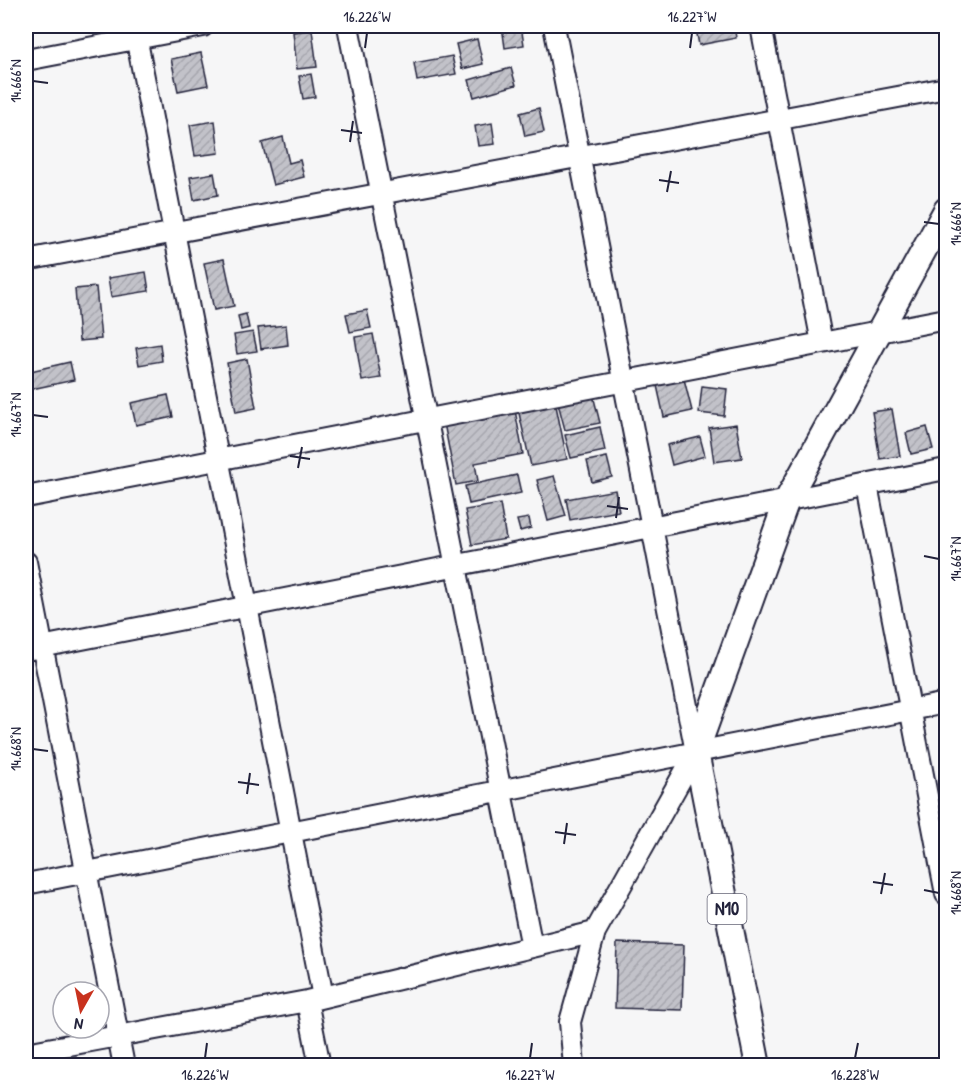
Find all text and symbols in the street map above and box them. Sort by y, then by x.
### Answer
text: 16.226°W [343,6,391,27]
text: 16.227°W [668,6,717,27]
text: 14.666°N [5,59,26,103]
text: 14.666°N [945,202,966,246]
text: 14.667°N [5,392,26,438]
text: 14.667°N [945,536,966,582]
text: 14.668°N [5,727,26,771]
text: 14.668°N [945,871,966,915]
road number: N10 [708,894,746,924]
north arrow [51,980,111,1040]
text: N [72,1013,85,1036]
text: 16.226°W [181,1064,229,1085]
text: 16.227°W [506,1064,555,1085]
text: 16.228°W [831,1064,880,1085]

